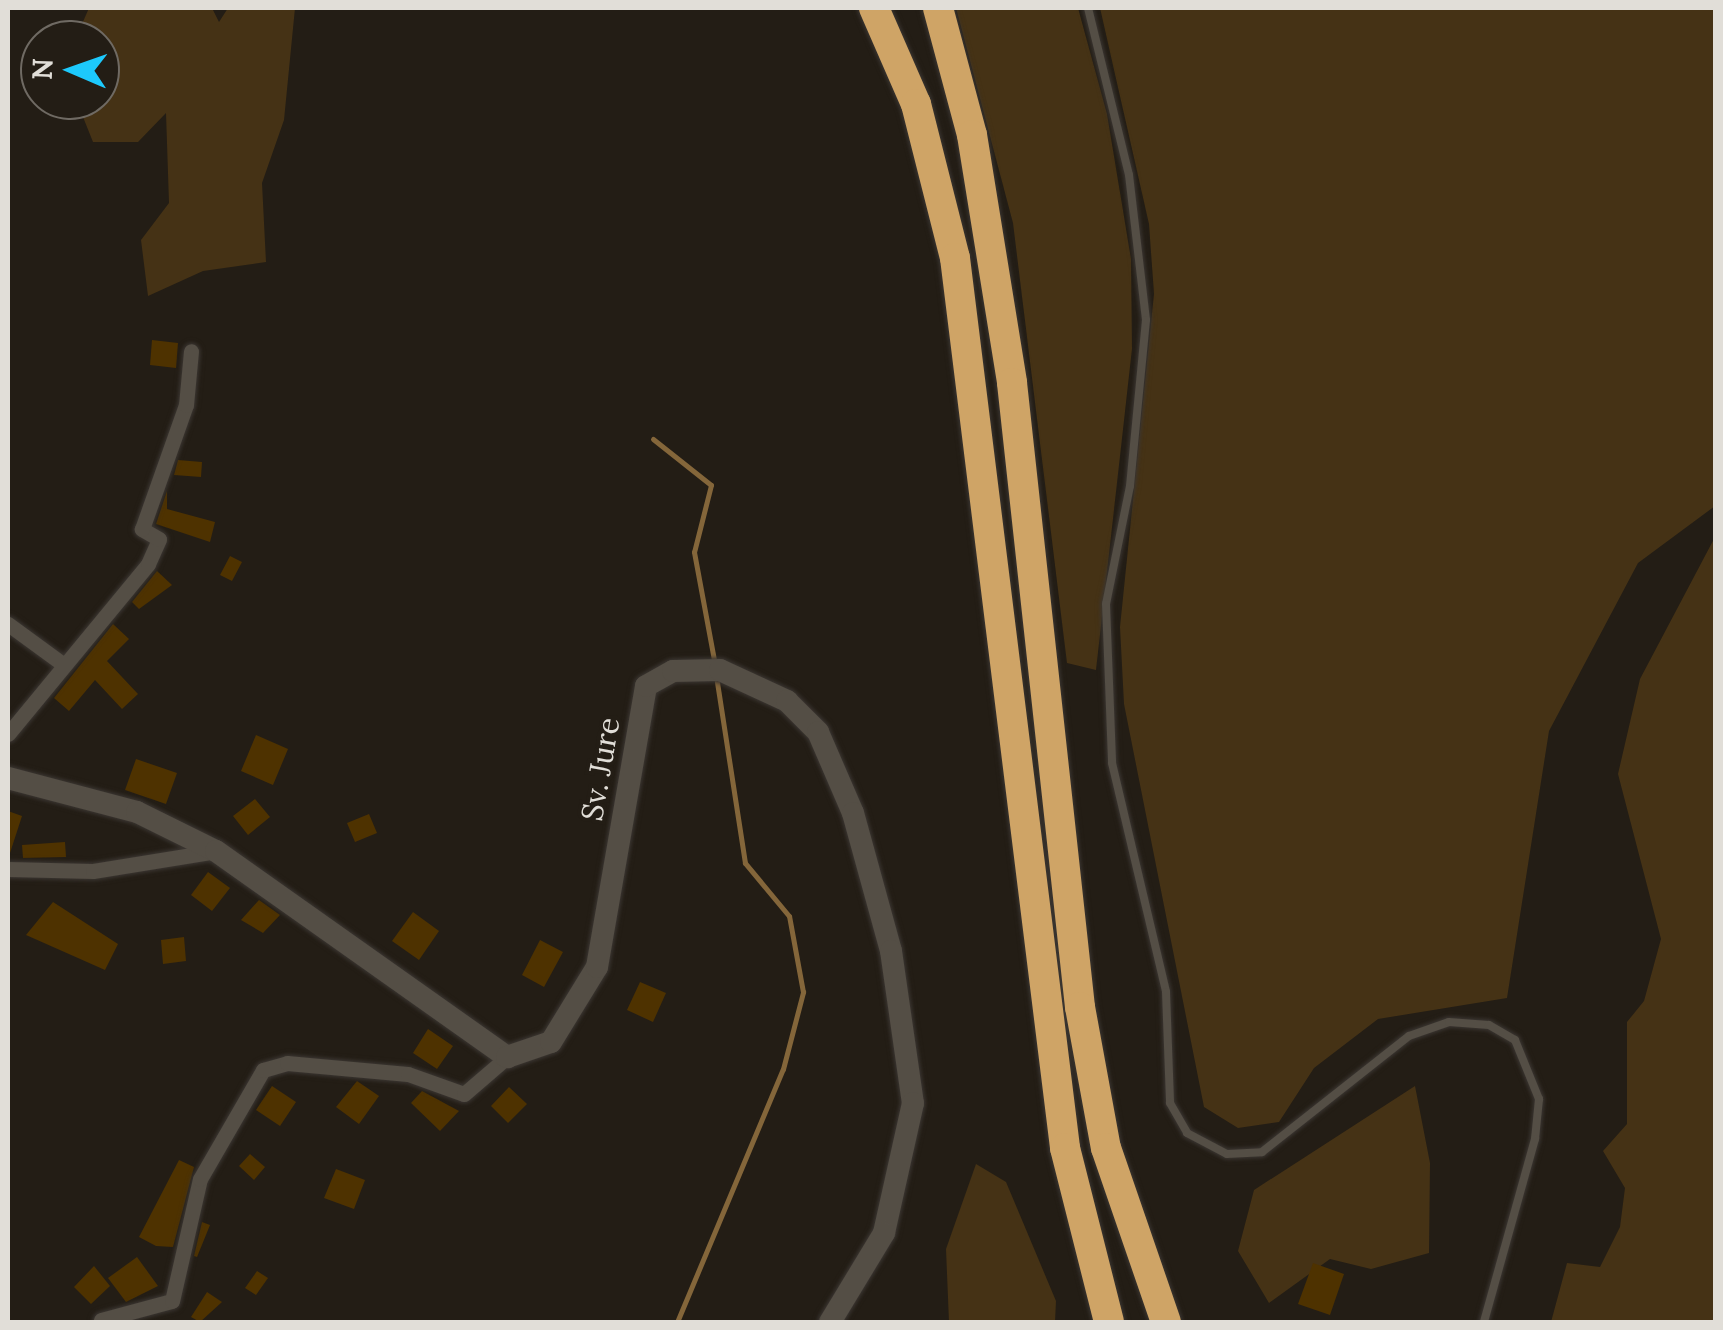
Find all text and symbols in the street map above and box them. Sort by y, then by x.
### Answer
north arrow [20,20,120,120]
text: N [24,58,60,80]
street label: Sv. Jure [573,715,627,823]

